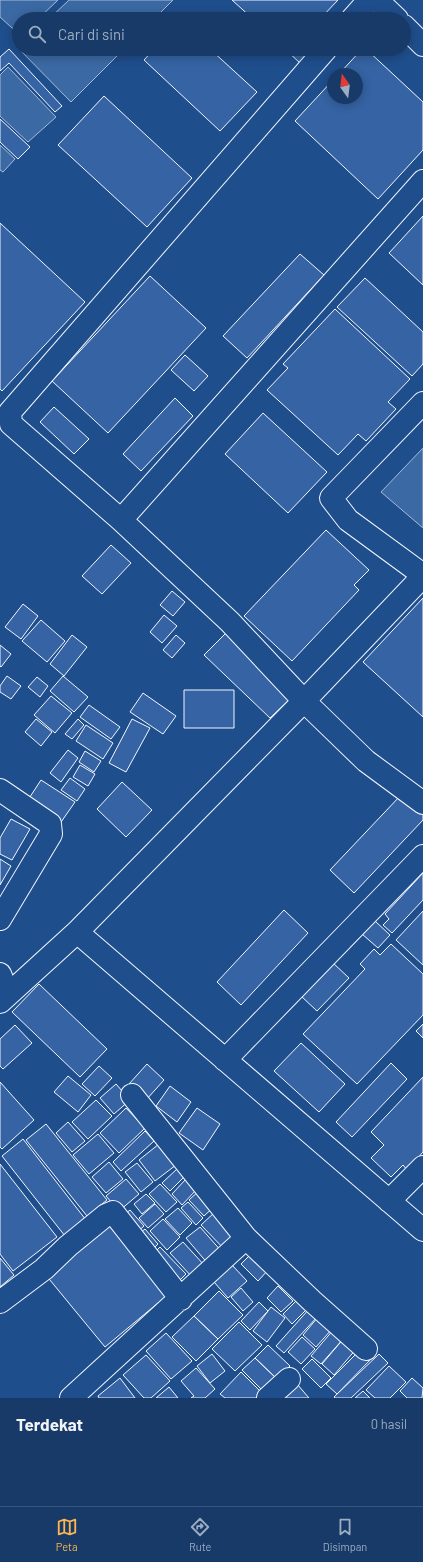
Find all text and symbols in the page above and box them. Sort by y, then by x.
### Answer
search box [12,12,411,56]
icon: search [26,23,48,45]
text: Cari di sini [58,25,125,43]
north arrow [327,68,363,104]
text: Terdekat [16,1414,83,1434]
text: 0 hasil [371,1416,407,1432]
tab: Peta [56,1516,78,1553]
tab: Rute [189,1516,211,1553]
tab: Disimpan [323,1516,367,1553]

